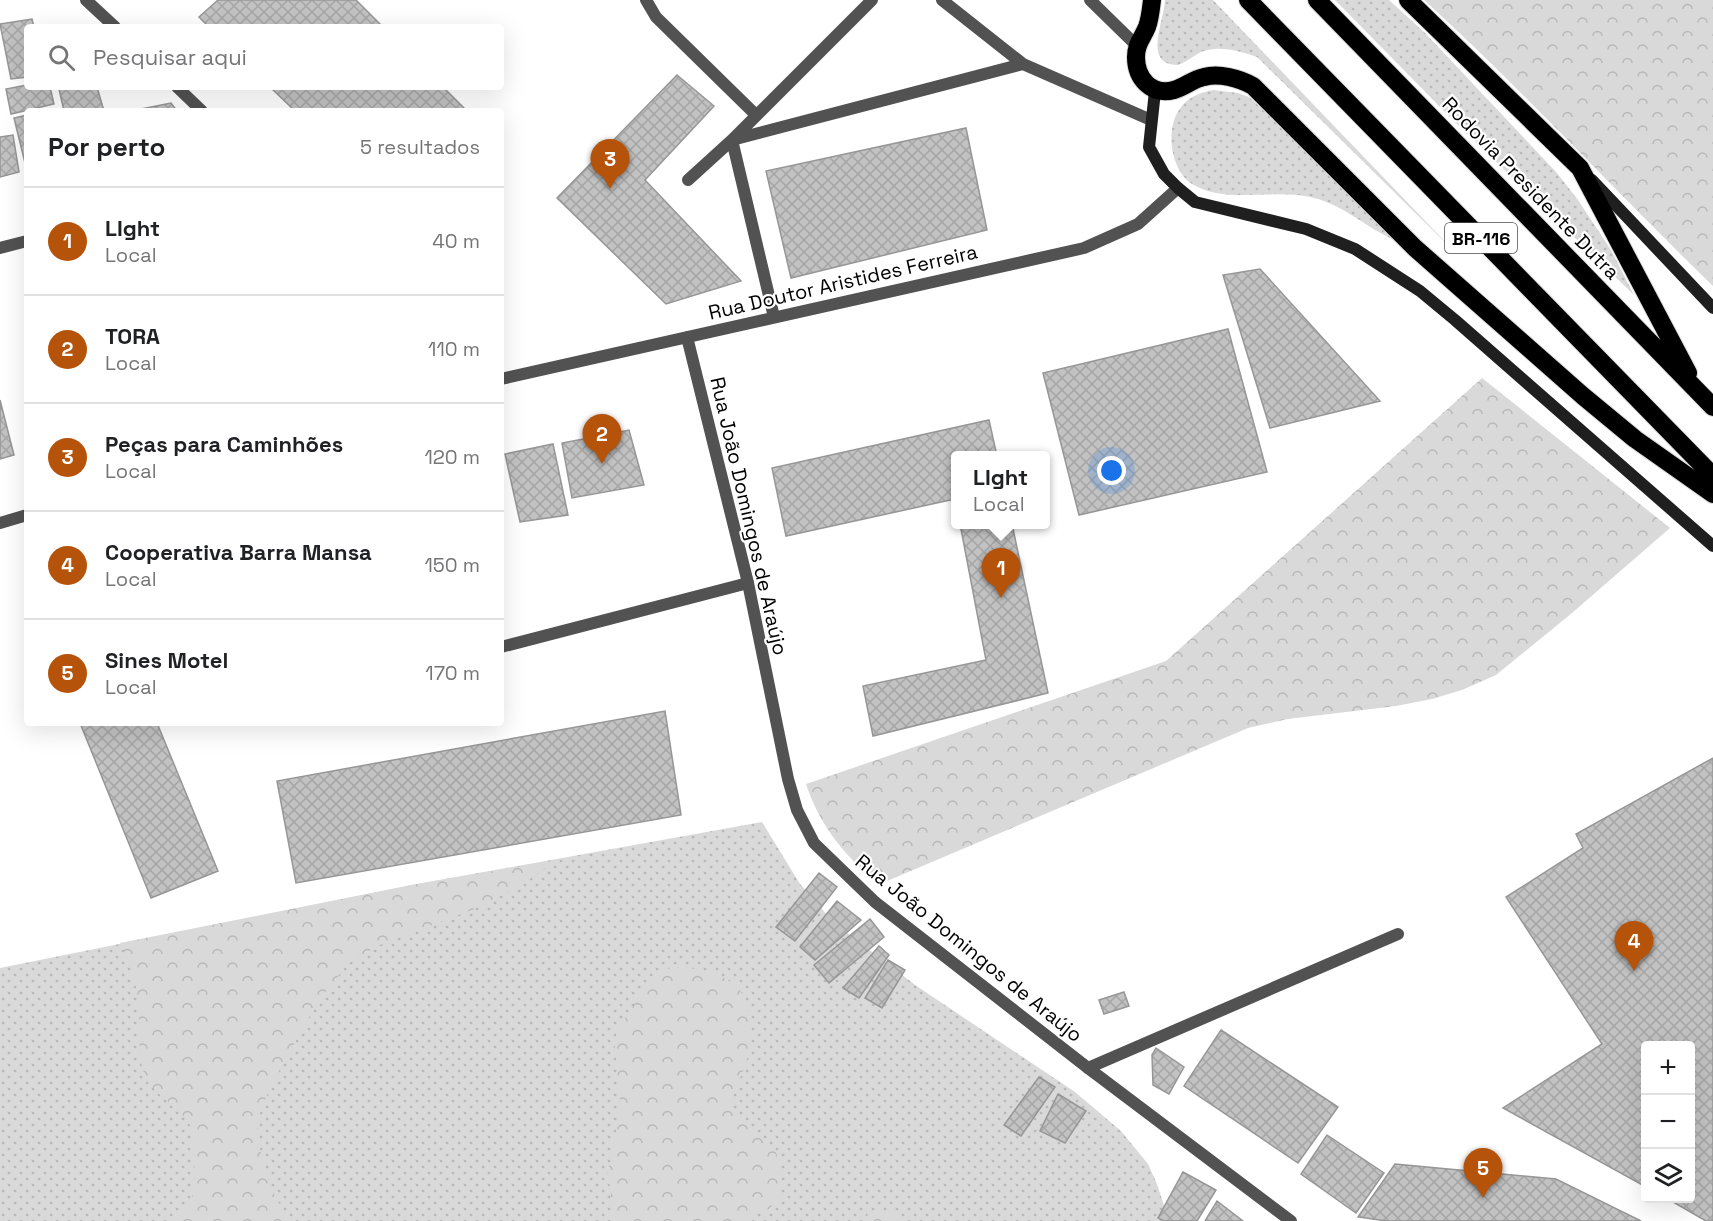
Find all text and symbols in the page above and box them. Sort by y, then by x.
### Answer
search box [24,24,504,90]
icon: search [45,41,78,74]
text: Pesquisar aqui [93,43,247,71]
street label: Rodovia Presidente Dutra [1437,91,1625,285]
text: Por perto [48,130,165,164]
text: 5 resultados [360,134,480,160]
pin: 3 [590,140,630,189]
text: LIght [105,214,160,242]
road number: BR-116 [1445,223,1517,253]
text: 1 [63,228,72,254]
text: 40 m [432,228,480,254]
street label: Rua Doutor Aristides Ferreira [706,238,980,326]
text: Local [105,242,157,268]
text: TORA [105,322,160,350]
text: 2 [62,336,73,362]
text: 110 m [428,336,480,362]
text: Local [105,350,157,376]
street label: Rua João Domingos de Araújo [704,374,794,658]
pin: 2 [582,414,622,464]
text: Peças para Caminhões [105,430,343,458]
text: 3 [61,444,74,470]
text: 120 m [424,444,480,470]
popup [951,451,1050,529]
your location [1097,456,1126,485]
text: Local [105,458,157,484]
text: LIght [973,463,1028,491]
text: Local [973,491,1025,517]
text: Cooperativa Barra Mansa [105,538,372,566]
pin: 1 [982,548,1020,598]
text: 4 [61,552,74,578]
text: 150 m [425,552,480,578]
text: Local [105,566,157,592]
text: Sines Motel [105,646,228,674]
text: 5 [62,660,74,686]
text: 170 m [425,660,480,686]
text: Local [105,674,157,700]
street label: Rua João Domingos de Araújo [850,848,1088,1048]
pin: 4 [1614,922,1654,971]
map controls [1641,1041,1695,1203]
button: + [1641,1041,1695,1095]
button: − [1641,1095,1695,1149]
pin: 5 [1464,1148,1502,1198]
button: layers [1641,1149,1695,1203]

